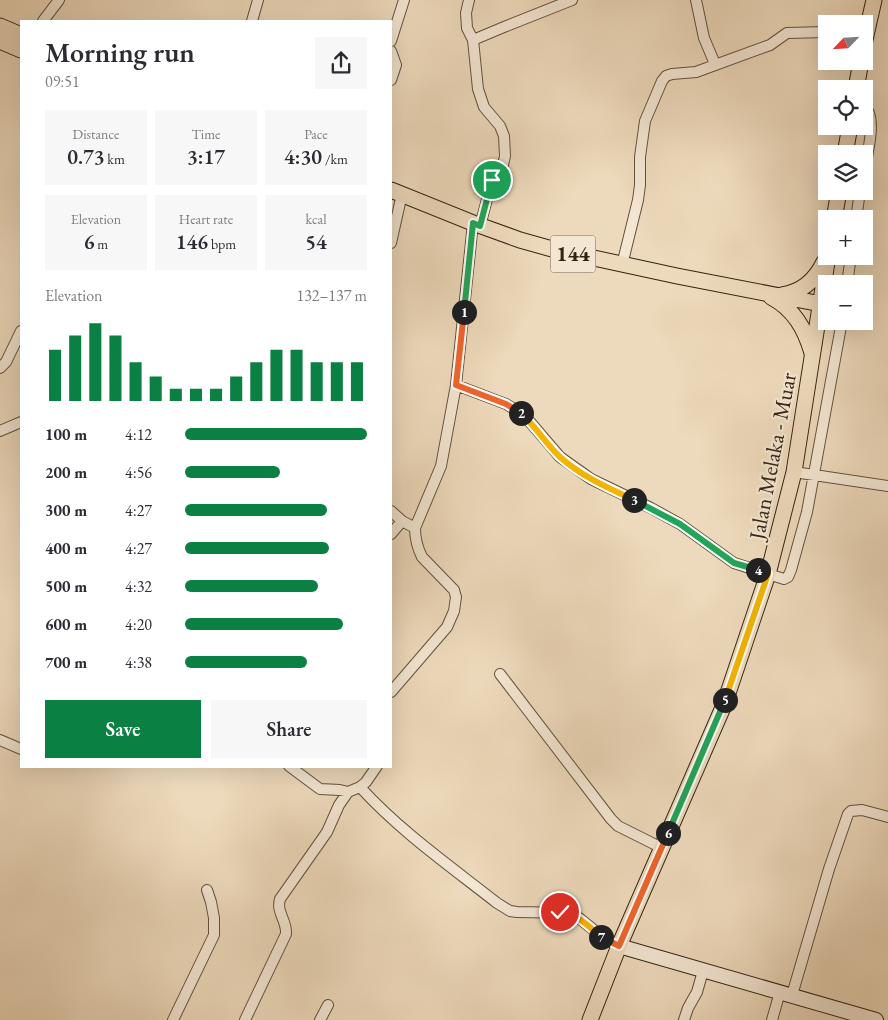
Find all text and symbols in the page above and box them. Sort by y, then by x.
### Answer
north arrow [818,15,872,70]
map controls [818,15,873,330]
text: Morning run [45,34,195,70]
button: share [315,37,367,89]
text: 09:51 [45,71,80,92]
button: locate [818,80,873,135]
text: Distance [73,125,119,143]
text: Time [191,125,221,143]
text: Pace [304,125,328,143]
text: 0.73 [67,143,105,170]
text: 3:17 [187,143,225,170]
text: 4:30 [284,143,322,170]
button: layers [818,145,873,200]
text: km [105,150,125,168]
text: /km [322,150,348,168]
pin [471,159,513,201]
icon: arrive [478,166,506,194]
text: Elevation [71,210,121,228]
text: Heart rate [179,210,233,228]
text: kcal [306,210,327,228]
button: + [818,210,873,265]
text: 6 [84,228,95,255]
text: 146 [176,228,208,255]
text: 54 [305,228,327,255]
text: m [95,235,108,253]
text: bpm [208,235,236,253]
road number: 144 [550,235,596,272]
button: − [818,275,873,330]
text: Elevation [45,285,103,306]
text: 132–137 m [296,285,367,306]
pin: 1 [452,300,476,324]
text: 1 [461,303,468,321]
street label: Jalan Melaka - Muar [742,369,803,544]
pin: 2 [508,400,534,426]
text: 2 [518,404,525,422]
text: 100 m [45,424,87,445]
text: 4:12 [125,424,152,445]
text: 200 m [45,462,87,483]
text: 4:56 [125,462,152,483]
pin: 3 [622,488,646,512]
text: 3 [631,491,638,509]
text: 300 m [45,500,87,521]
text: 4:27 [125,500,152,521]
text: 400 m [45,538,87,559]
text: 4:27 [125,538,152,559]
pin: 4 [746,558,770,582]
text: 4 [755,561,762,579]
text: 500 m [45,576,87,597]
text: 4:32 [125,576,152,597]
text: 600 m [45,614,87,635]
text: 4:20 [125,614,152,635]
text: 700 m [45,652,87,673]
text: 4:38 [125,652,152,673]
pin: 5 [712,688,738,712]
text: 5 [722,691,729,709]
button: Save [45,700,201,758]
button: Share [211,700,367,758]
pin: 6 [656,820,680,846]
text: 6 [665,824,672,842]
pin [539,891,581,933]
icon: check [546,898,574,926]
pin: 7 [588,924,614,950]
text: 7 [598,928,605,946]

